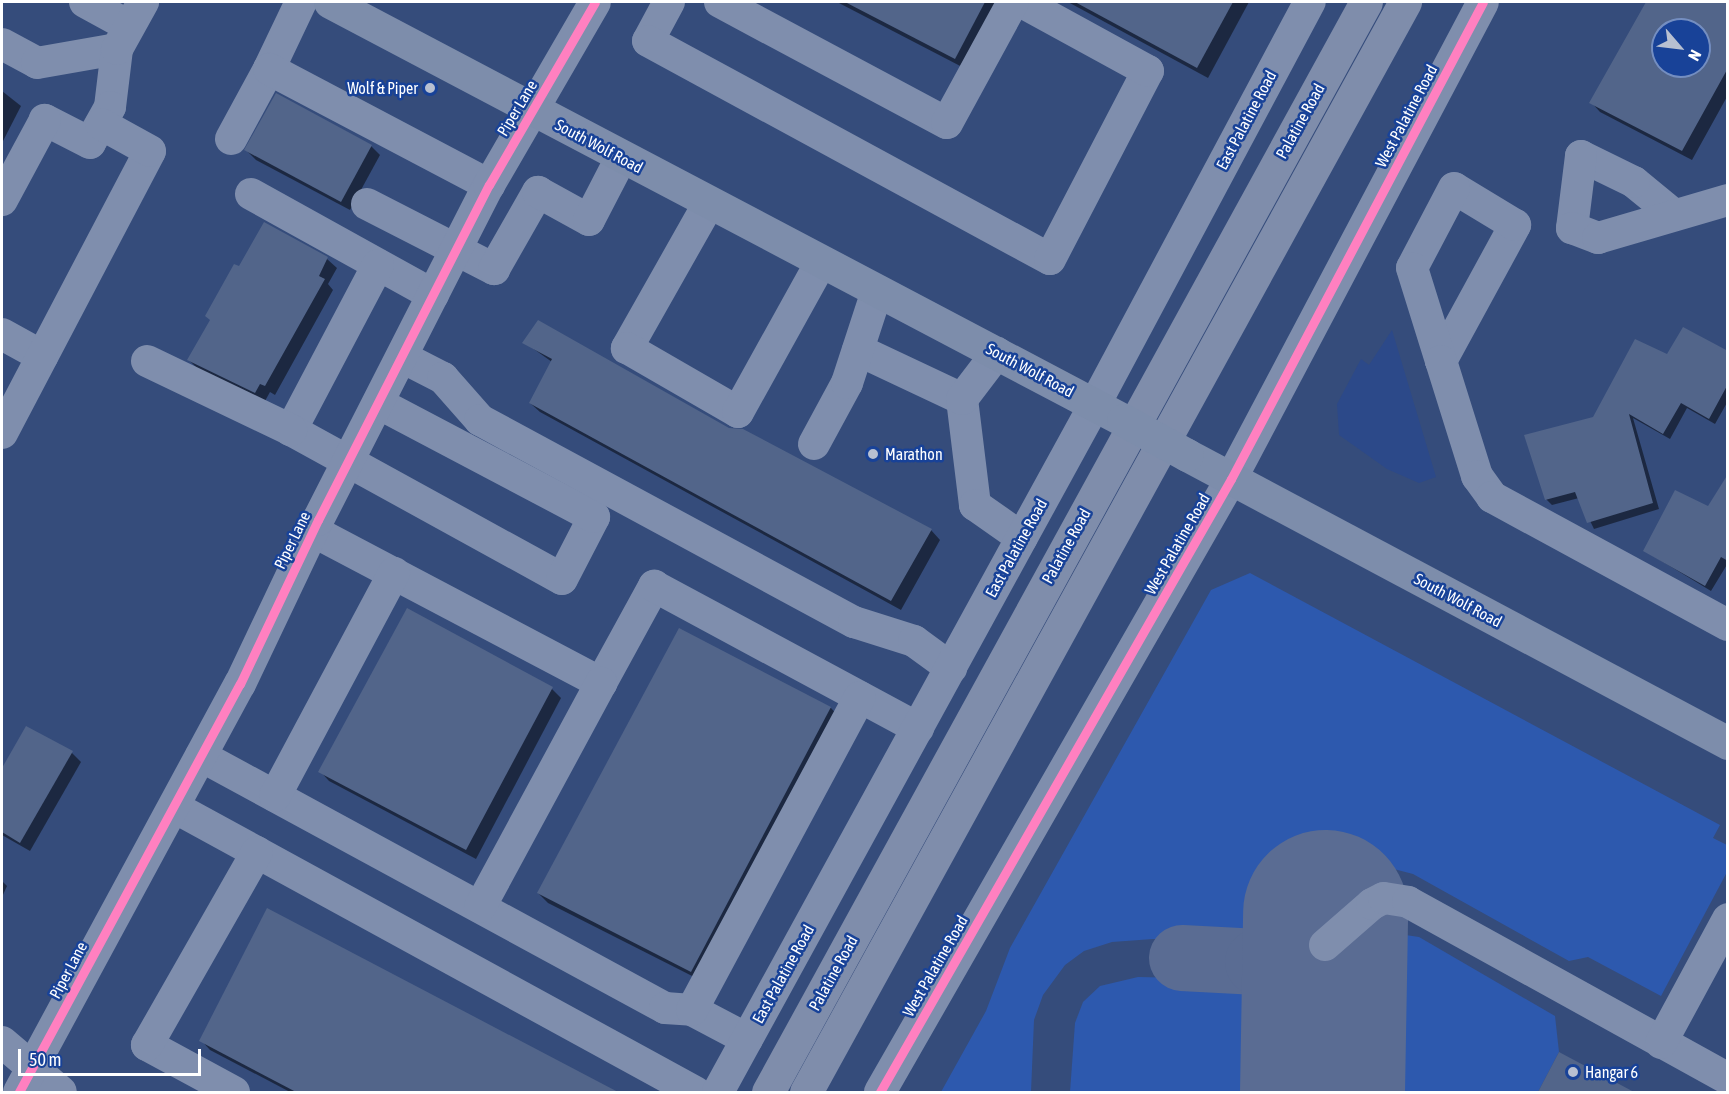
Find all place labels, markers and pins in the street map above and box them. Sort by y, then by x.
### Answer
place label: Wolf & Piper [347,78,418,98]
marker: Wolf & Piper [423,81,437,95]
place label: Marathon [885,444,943,464]
marker: Marathon [866,447,880,461]
place label: Hangar 6 [1585,1062,1638,1082]
marker: Hangar 6 [1566,1065,1580,1079]

